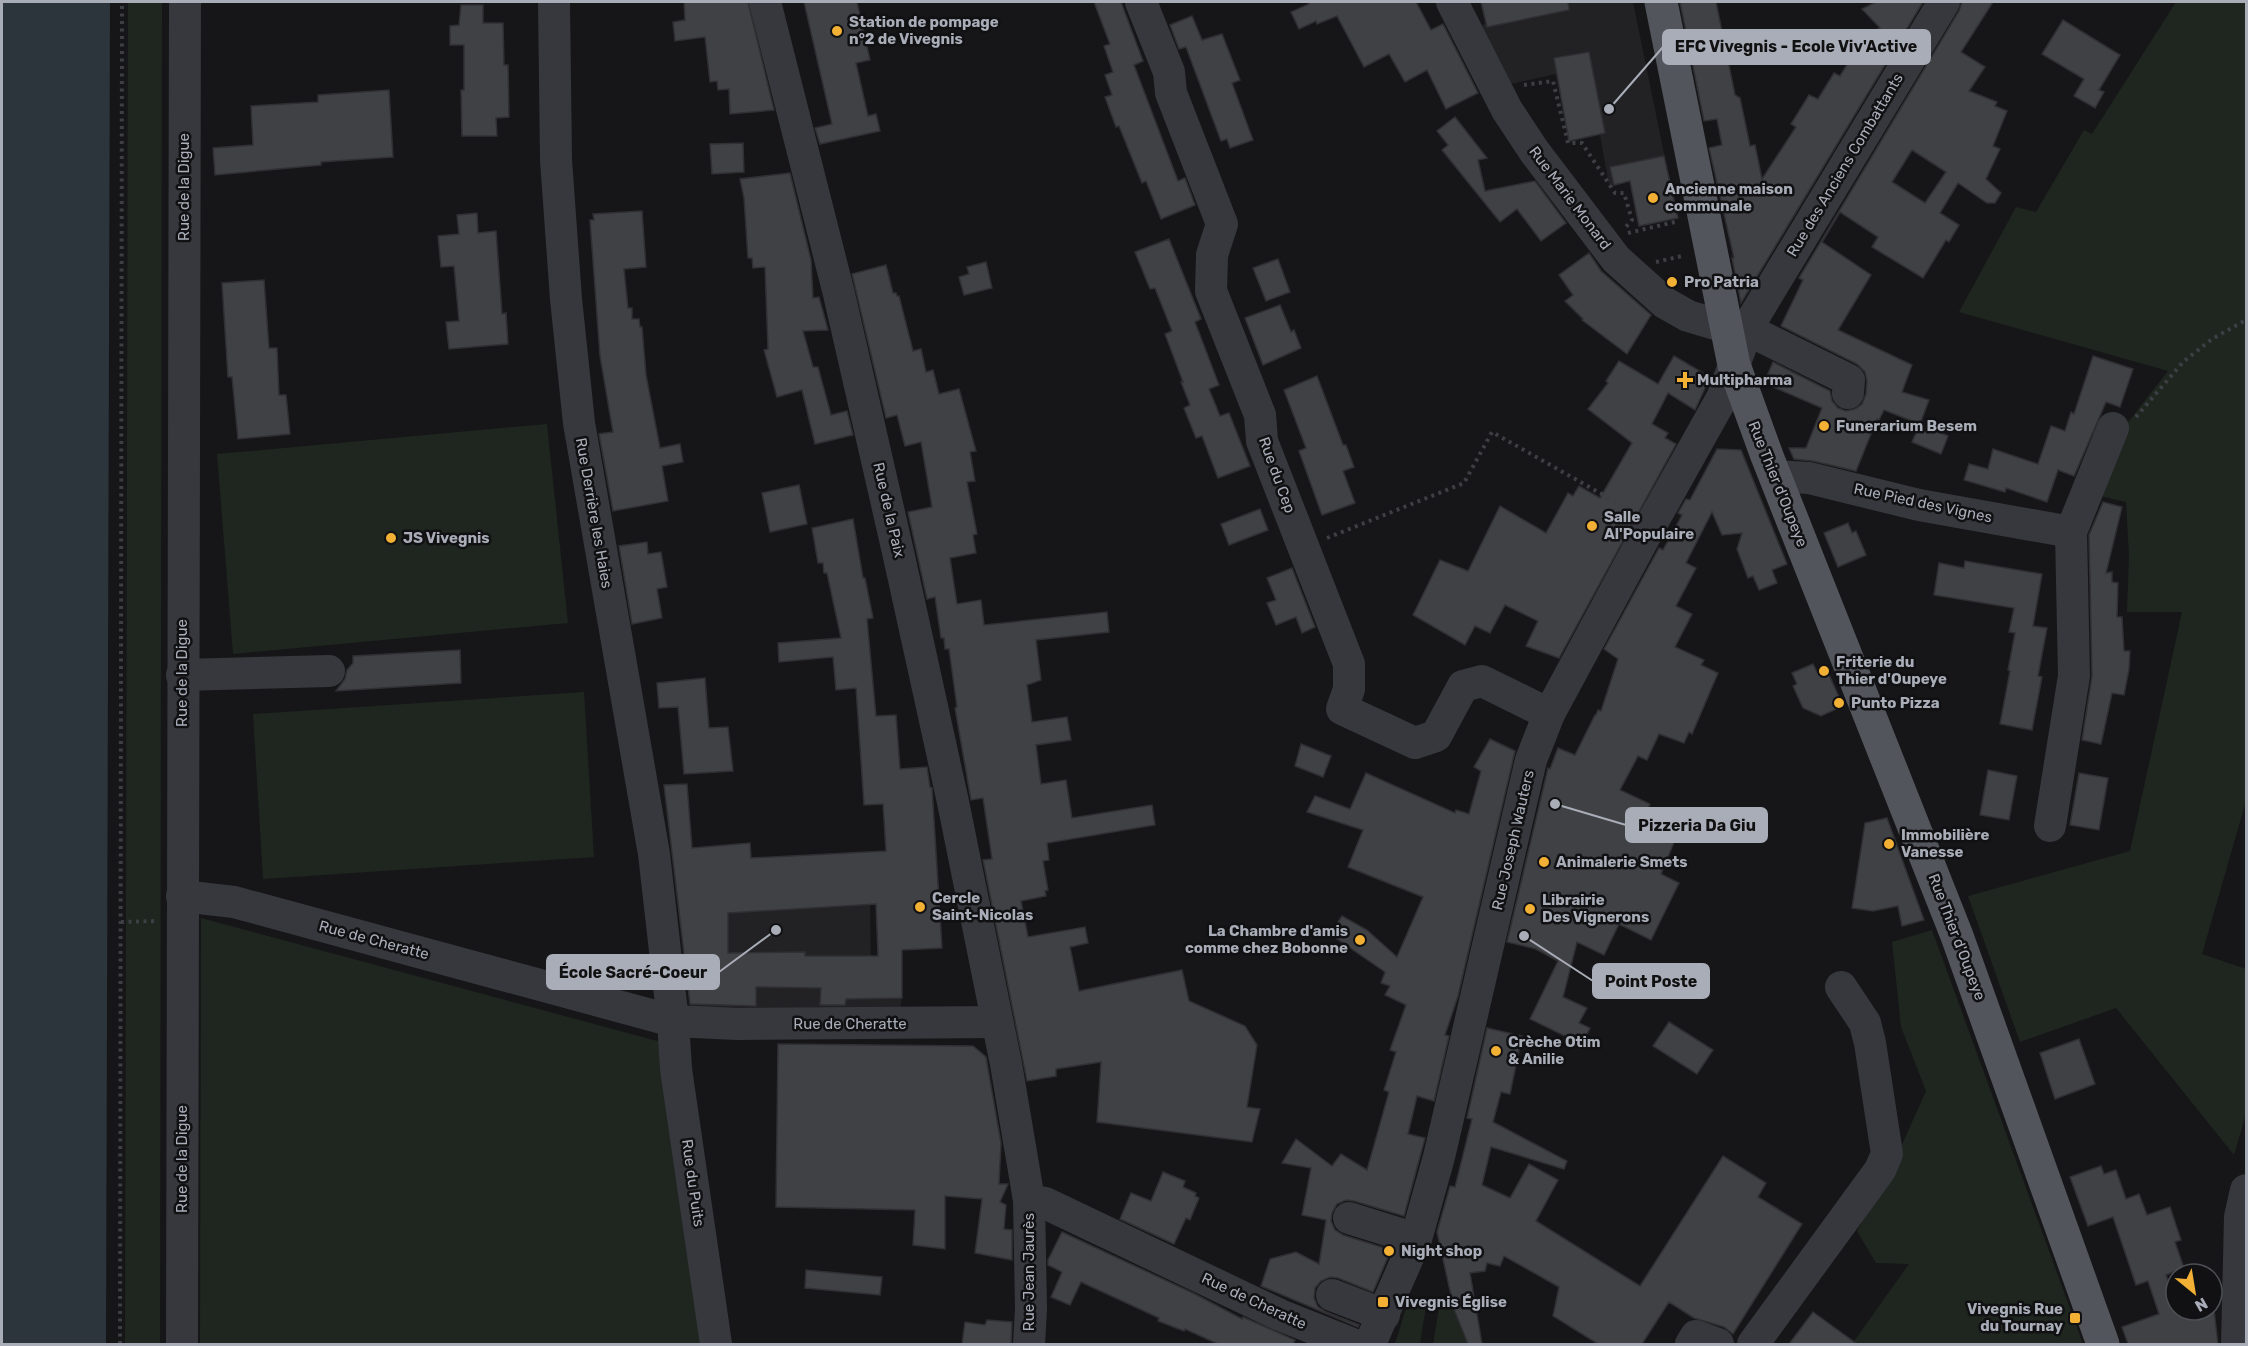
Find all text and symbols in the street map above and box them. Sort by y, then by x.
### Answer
place label: Station de pompage n°2 de Vivegnis [849,13,999,48]
marker: Station de pompage n°2 de Vivegnis [830,24,844,38]
callout: EFC Vivegnis - Ecole Viv'Active [1663,30,1930,64]
text: EFC Vivegnis - Ecole Viv'Active [1675,37,1917,56]
street label: Rue des Anciens Combattants [1783,70,1907,260]
street label: Rue de la Digue [175,133,193,241]
street label: Rue Marie Monard [1525,143,1615,253]
place label: Ancienne maison communale [1665,180,1793,215]
marker: Ancienne maison communale [1646,191,1660,205]
place label: Pro Patria [1684,273,1759,291]
marker: Pro Patria [1665,275,1679,289]
place label: Multipharma [1697,371,1792,389]
marker: Multipharma [1678,373,1692,387]
place label: Funerarium Besem [1836,417,1977,435]
street label: Rue Thier d'Oupeye [1745,419,1811,549]
marker: Funerarium Besem [1817,419,1831,433]
street label: Rue du Cep [1255,434,1299,516]
street label: Rue Derrière les Haies [572,436,616,590]
street label: Rue de la Paix [869,461,909,559]
street label: Rue Pied des Vignes [1852,480,1994,527]
place label: Salle Al'Populaire [1604,508,1694,543]
marker: Salle Al'Populaire [1585,519,1599,533]
place label: JS Vivegnis [403,529,490,547]
marker: JS Vivegnis [384,531,398,545]
street label: Rue de la Digue [173,619,191,727]
place label: Friterie du Thier d'Oupeye [1836,653,1947,688]
marker: Friterie du Thier d'Oupeye [1817,664,1831,678]
place label: Punto Pizza [1851,694,1940,712]
marker: Punto Pizza [1832,696,1846,710]
street label: Rue Joseph Wauters [1488,768,1538,912]
callout: Pizzeria Da Giu [1626,808,1767,842]
text: Pizzeria Da Giu [1638,816,1756,835]
place label: Immobilière Vanesse [1901,826,1989,861]
marker: Immobilière Vanesse [1882,837,1896,851]
place label: Animalerie Smets [1556,853,1688,871]
marker: Animalerie Smets [1537,855,1551,869]
street label: Rue Thier d'Oupeye [1925,871,1989,1003]
place label: Cercle Saint-Nicolas [932,889,1033,924]
place label: Librairie Des Vignerons [1542,891,1649,926]
marker: Cercle Saint-Nicolas [913,900,927,914]
marker: Librairie Des Vignerons [1523,902,1537,916]
street label: Rue de Cheratte [317,917,431,963]
place label: La Chambre d'amis comme chez Bobonne [1185,922,1348,957]
marker: La Chambre d'amis comme chez Bobonne [1353,933,1367,947]
callout: École Sacré-Coeur [547,955,719,989]
text: École Sacré-Coeur [559,962,708,982]
callout: Point Poste [1593,964,1709,998]
text: Point Poste [1605,972,1697,991]
street label: Rue de Cheratte [793,1015,907,1033]
place label: Crèche Otim & Anilie [1508,1033,1601,1068]
marker: Crèche Otim & Anilie [1489,1044,1503,1058]
street label: Rue de la Digue [173,1105,191,1213]
street label: Rue du Puits [678,1138,708,1228]
street label: Rue Jean Jaurès [1020,1213,1038,1331]
place label: Night shop [1401,1242,1482,1260]
marker: Night shop [1382,1244,1396,1258]
north arrow [2164,1262,2224,1322]
street label: Rue de Cheratte [1199,1269,1309,1333]
place label: Vivegnis Église [1395,1293,1507,1311]
text: N [2192,1293,2211,1316]
marker: Vivegnis Église [1376,1295,1390,1309]
place label: Vivegnis Rue du Tournay [1967,1300,2063,1335]
marker: Vivegnis Rue du Tournay [2068,1311,2082,1325]

